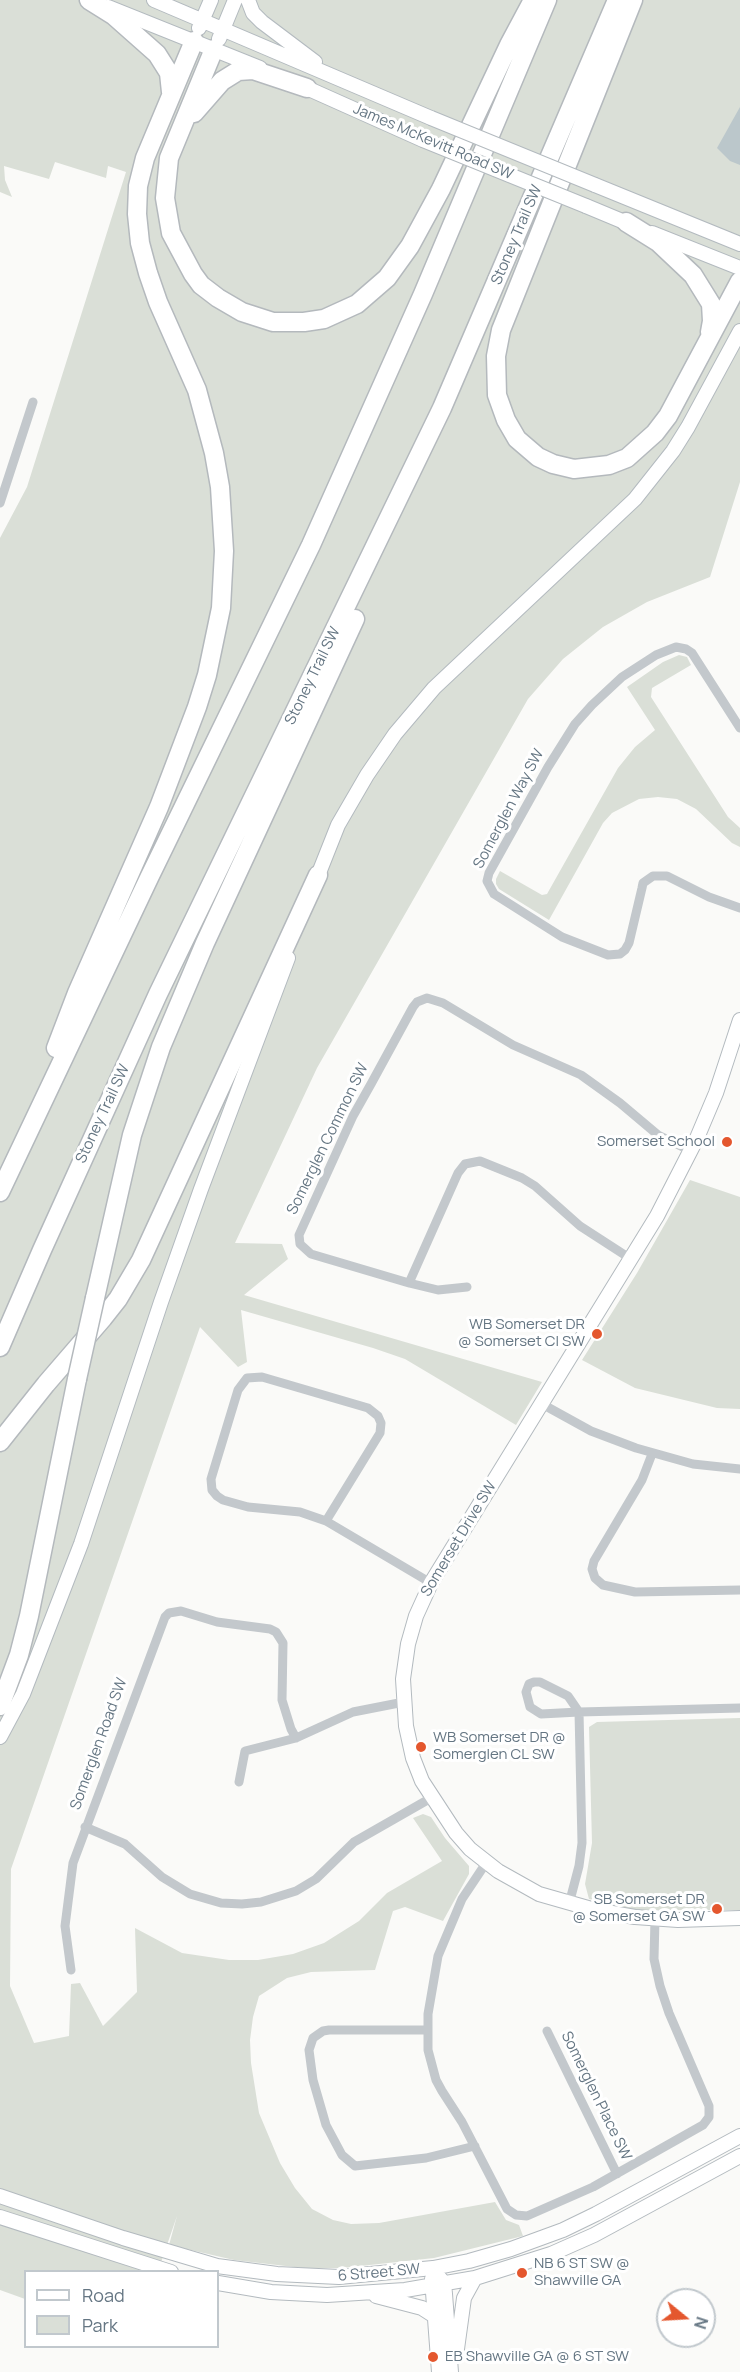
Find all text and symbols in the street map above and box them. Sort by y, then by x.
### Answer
street label: James McKevitt Road SW [350,100,516,184]
street label: Stoney Trail SW [488,182,546,288]
street label: Stoney Trail SW [281,624,345,728]
street label: Somerglen Way SW [470,746,548,872]
street label: Somerglen Common SW [283,1060,373,1218]
street label: Stoney Trail SW [72,1062,134,1166]
place label: Somerset School [597,1133,715,1151]
marker: Somerset School [720,1135,734,1149]
place label: WB Somerset DR @ Somerset CI SW [458,1316,585,1351]
marker: WB Somerset DR @ Somerset CI SW [590,1327,604,1341]
street label: Somerset Drive SW [417,1478,501,1600]
street label: Somerglen Road SW [67,1676,131,1812]
place label: WB Somerset DR @ Somerglen CL SW [433,1729,566,1764]
marker: WB Somerset DR @ Somerglen CL SW [414,1740,428,1754]
place label: SB Somerset DR @ Somerset GA SW [572,1891,705,1926]
marker: SB Somerset DR @ Somerset GA SW [710,1902,724,1916]
street label: Somerglen Place SW [557,2029,635,2163]
place label: NB 6 ST SW @ Shawville GA [534,2255,629,2290]
street label: 6 Street SW [337,2260,421,2286]
marker: NB 6 ST SW @ Shawville GA [515,2266,529,2280]
legend [24,2270,219,2348]
text: Road [82,2283,125,2307]
north arrow [656,2288,716,2348]
text: Park [82,2313,118,2337]
text: N [689,2314,713,2332]
place label: EB Shawville GA @ 6 ST SW [445,2348,629,2366]
marker: EB Shawville GA @ 6 ST SW [426,2350,440,2364]

